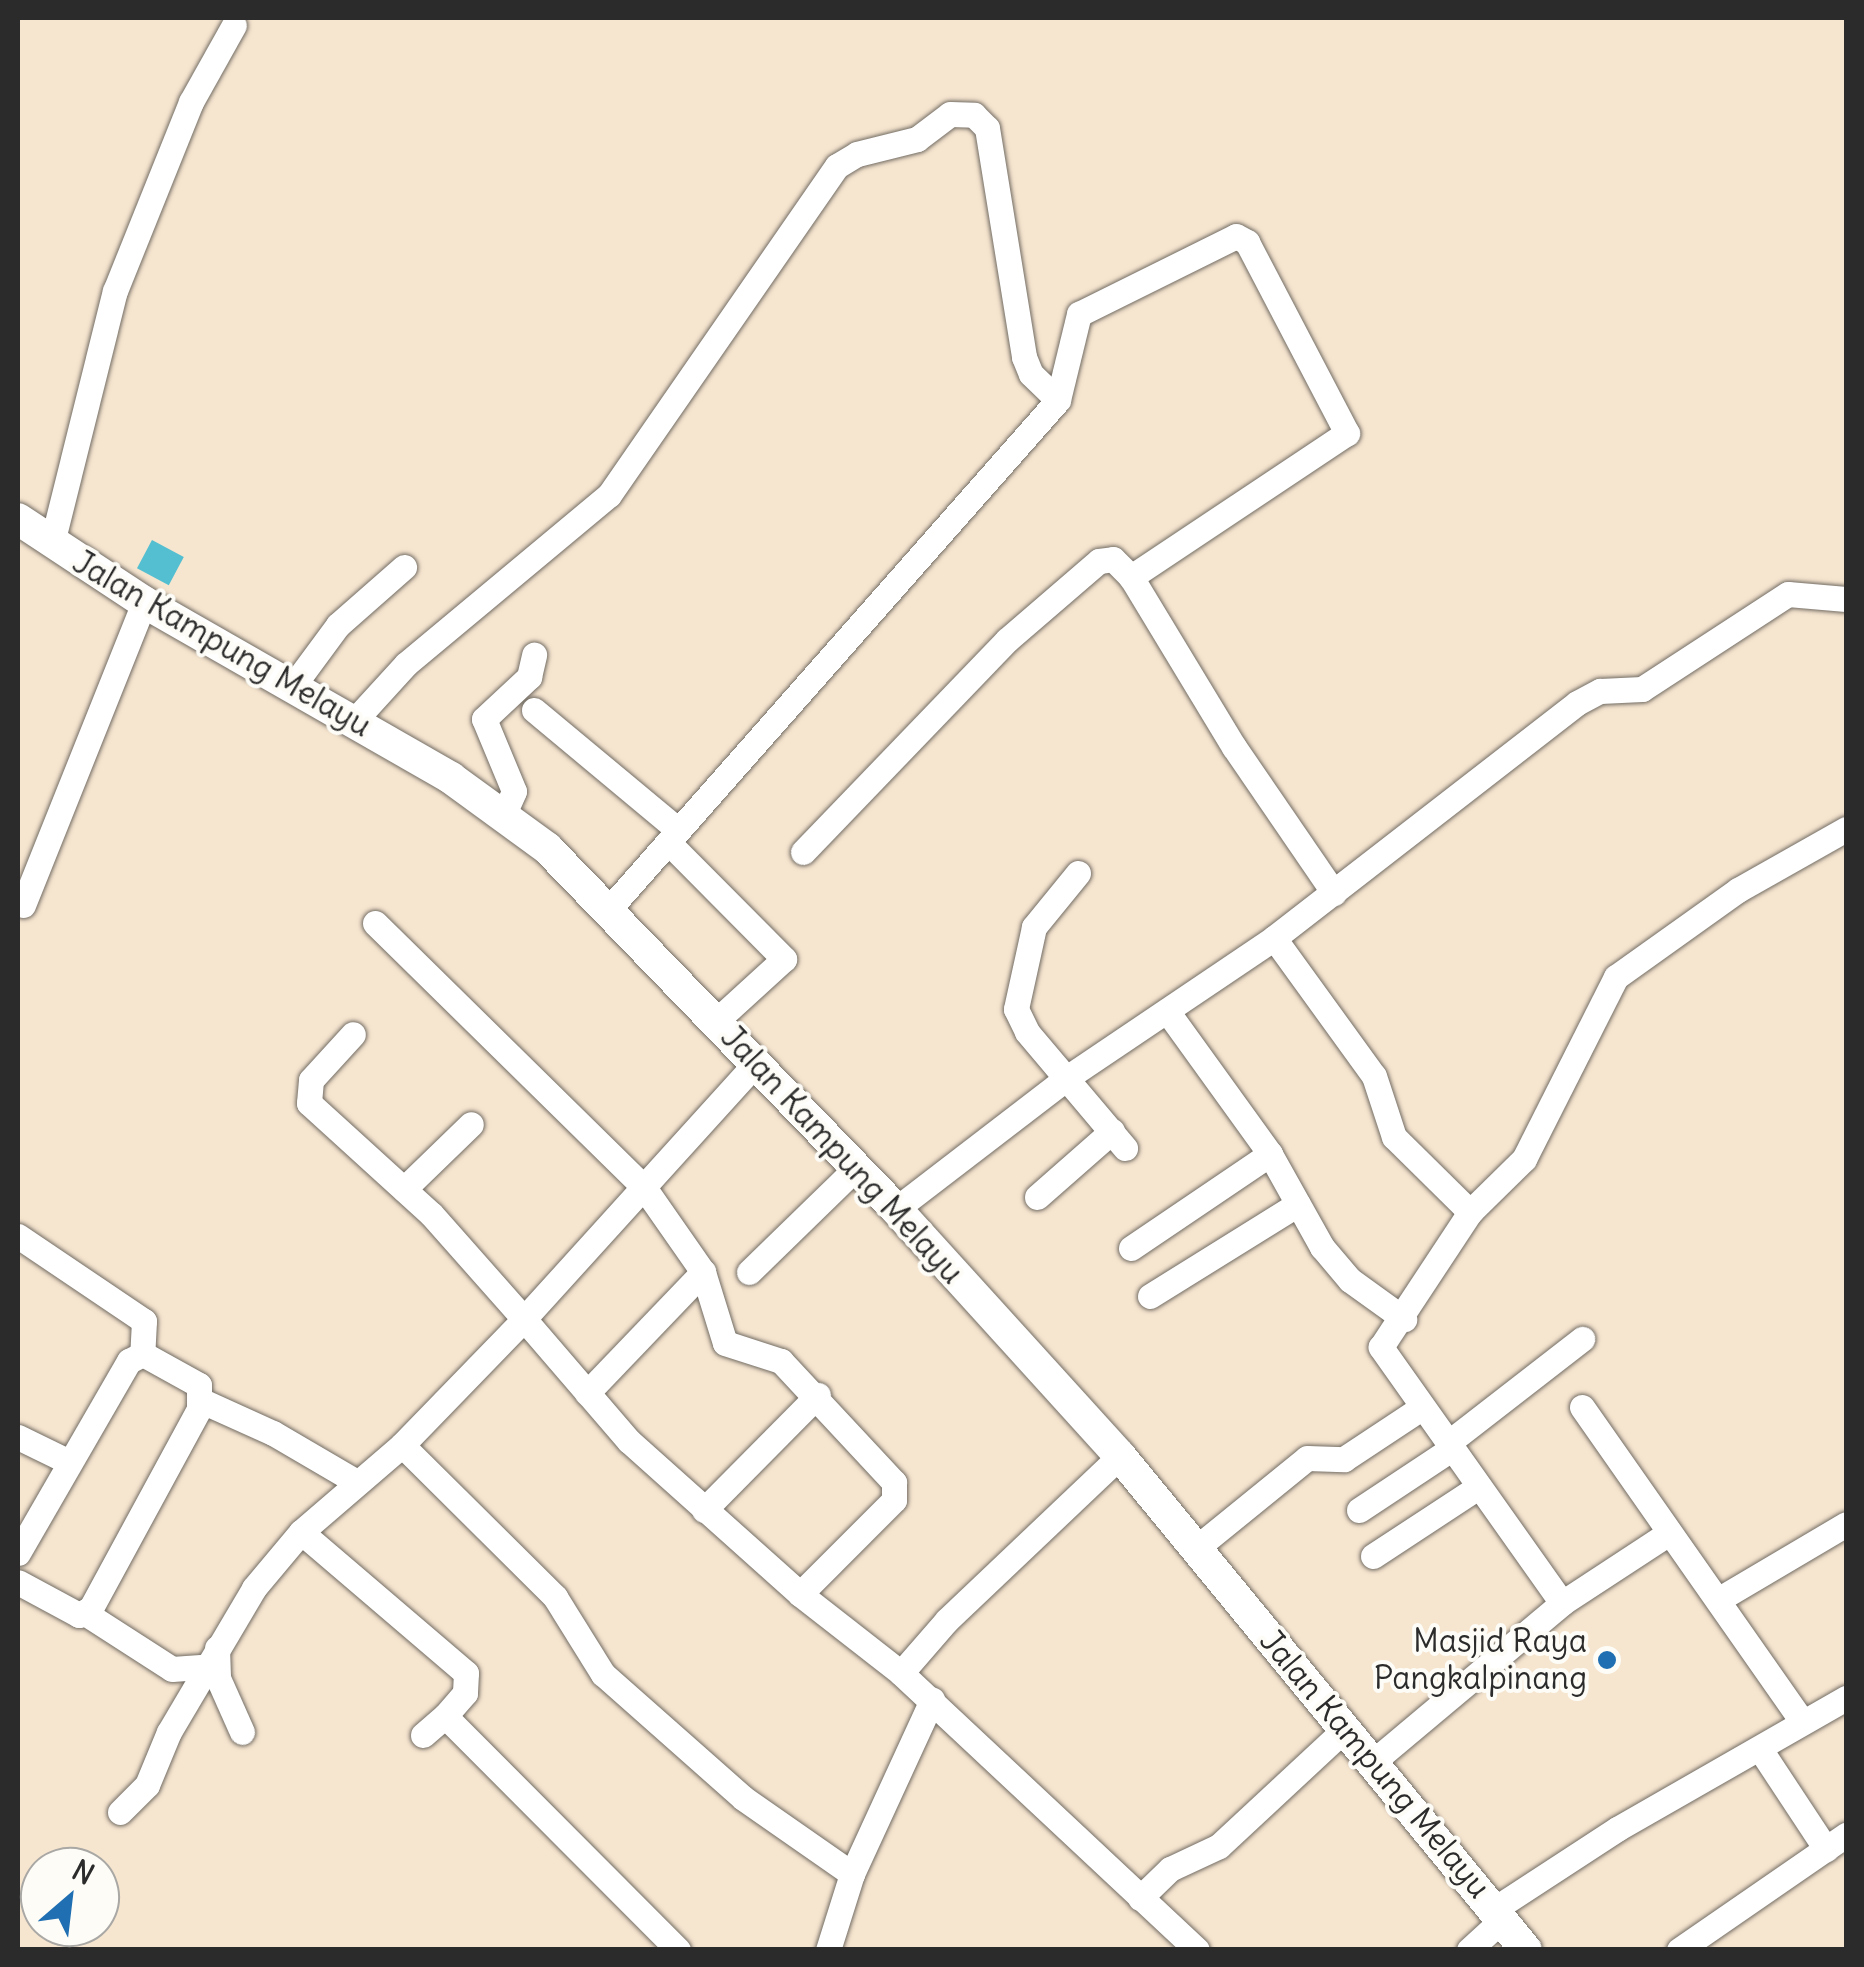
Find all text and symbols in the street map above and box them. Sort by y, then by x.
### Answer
street label: Jalan Kampung Melayu [66,543,378,745]
street label: Jalan Kampung Melayu [713,1018,971,1292]
street label: Jalan Kampung Melayu [1252,1622,1498,1906]
place label: Masjid Raya Pangkalpinang [1374,1623,1587,1698]
marker: Masjid Raya Pangkalpinang [1596,1649,1618,1671]
north arrow [20,1847,120,1947]
text: N [66,1852,100,1893]

